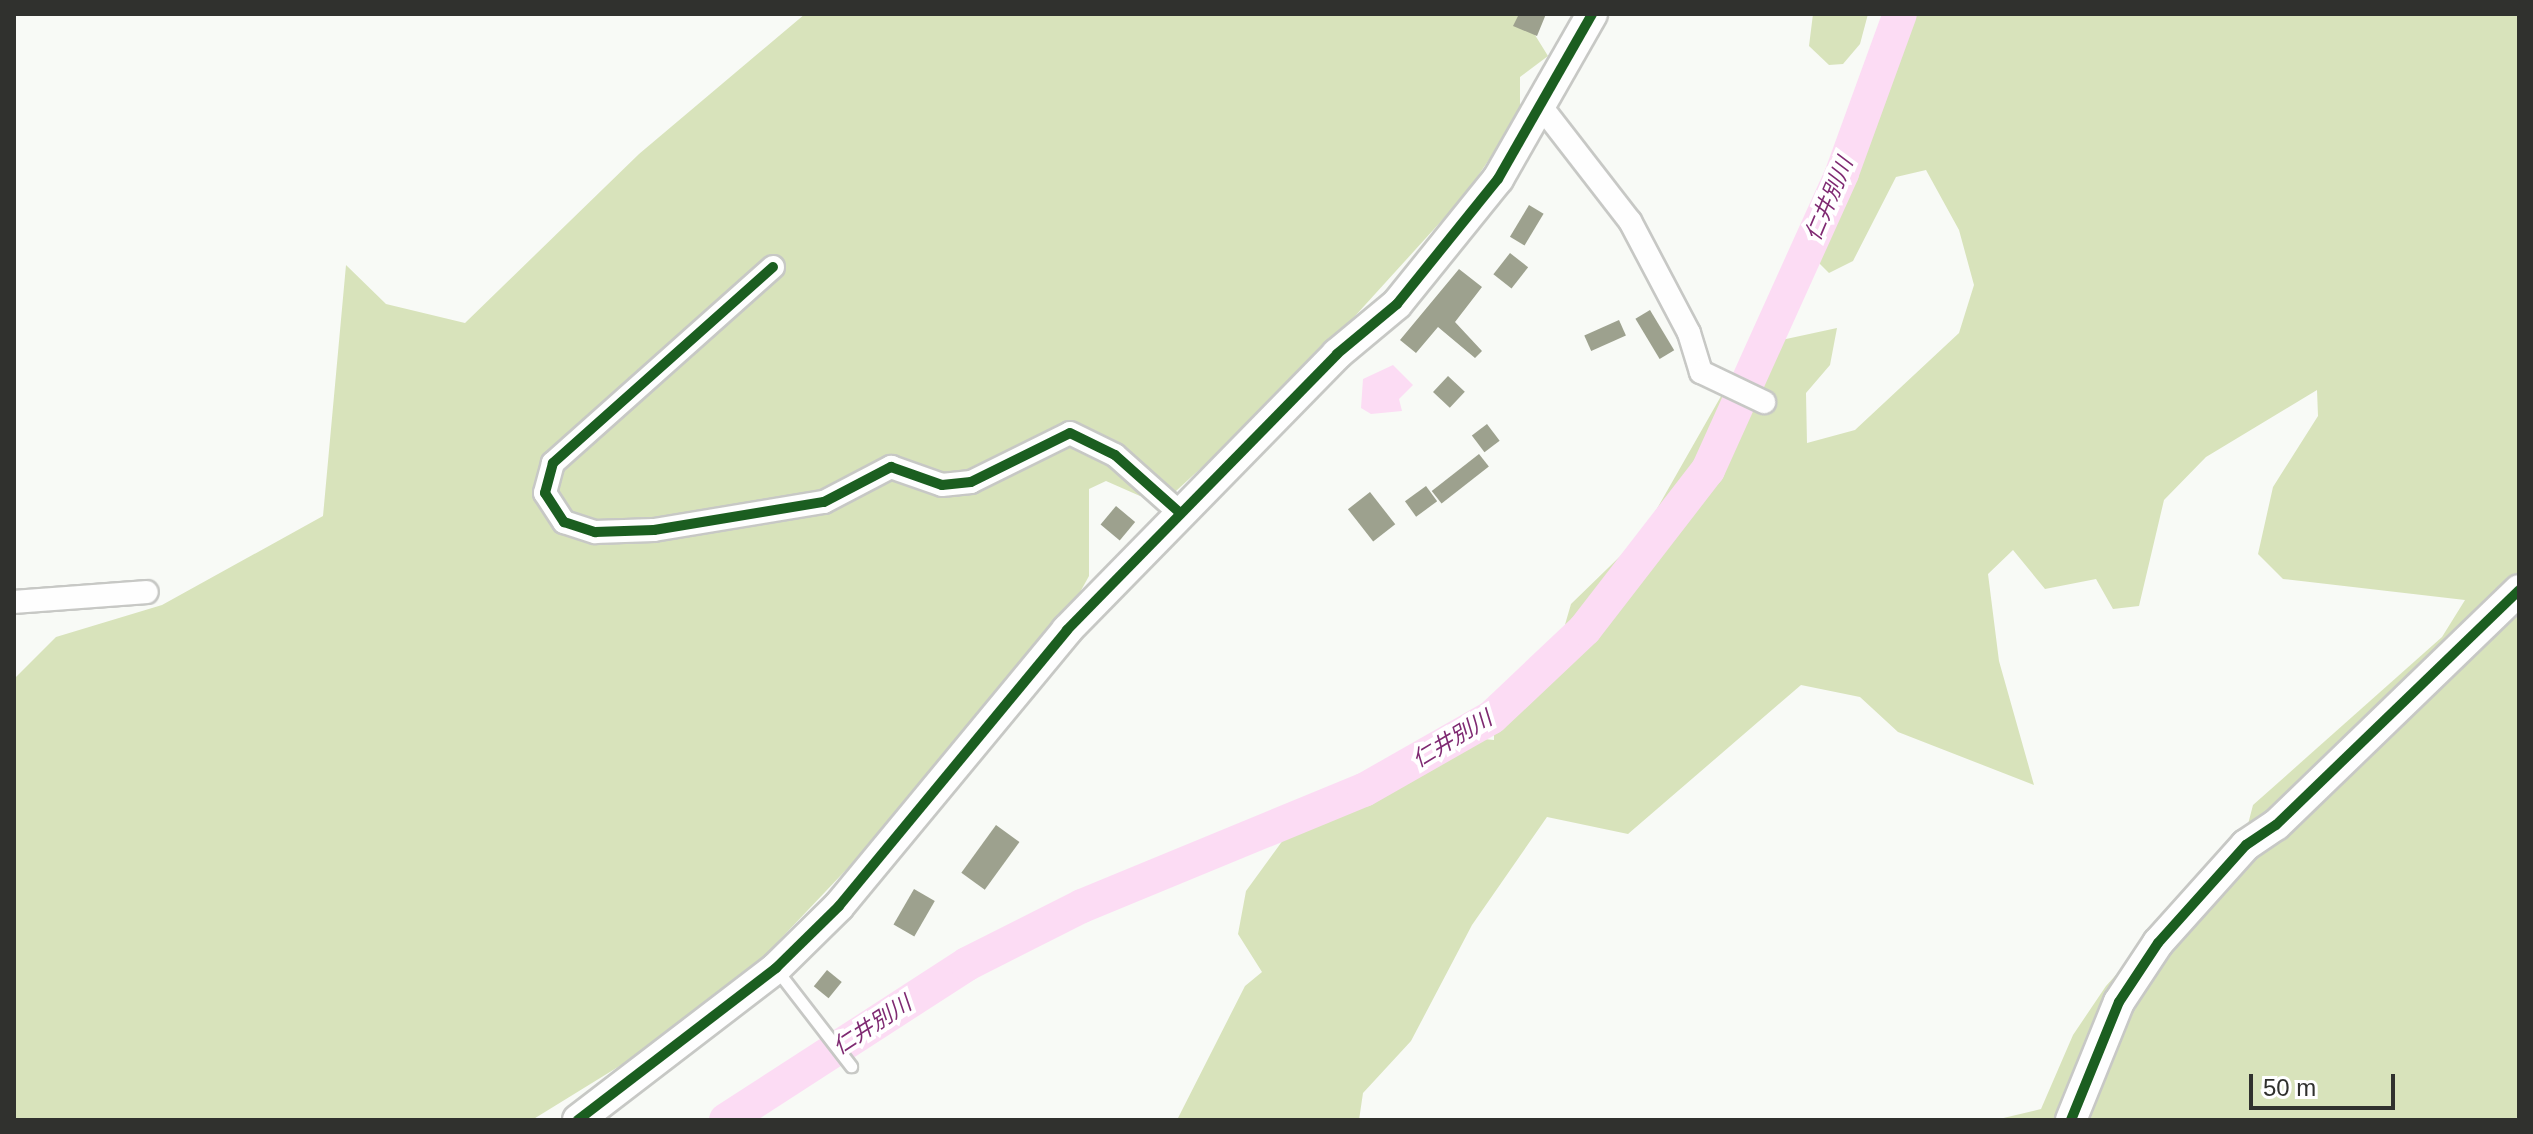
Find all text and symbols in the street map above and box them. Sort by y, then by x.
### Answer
water label: 仁井別川 [1800,153,1858,245]
water label: 仁井別川 [1407,705,1497,773]
water label: 仁井別川 [828,990,916,1060]
scale bar [2253,1058,2399,1108]
text: 50 m [2263,1074,2316,1101]

